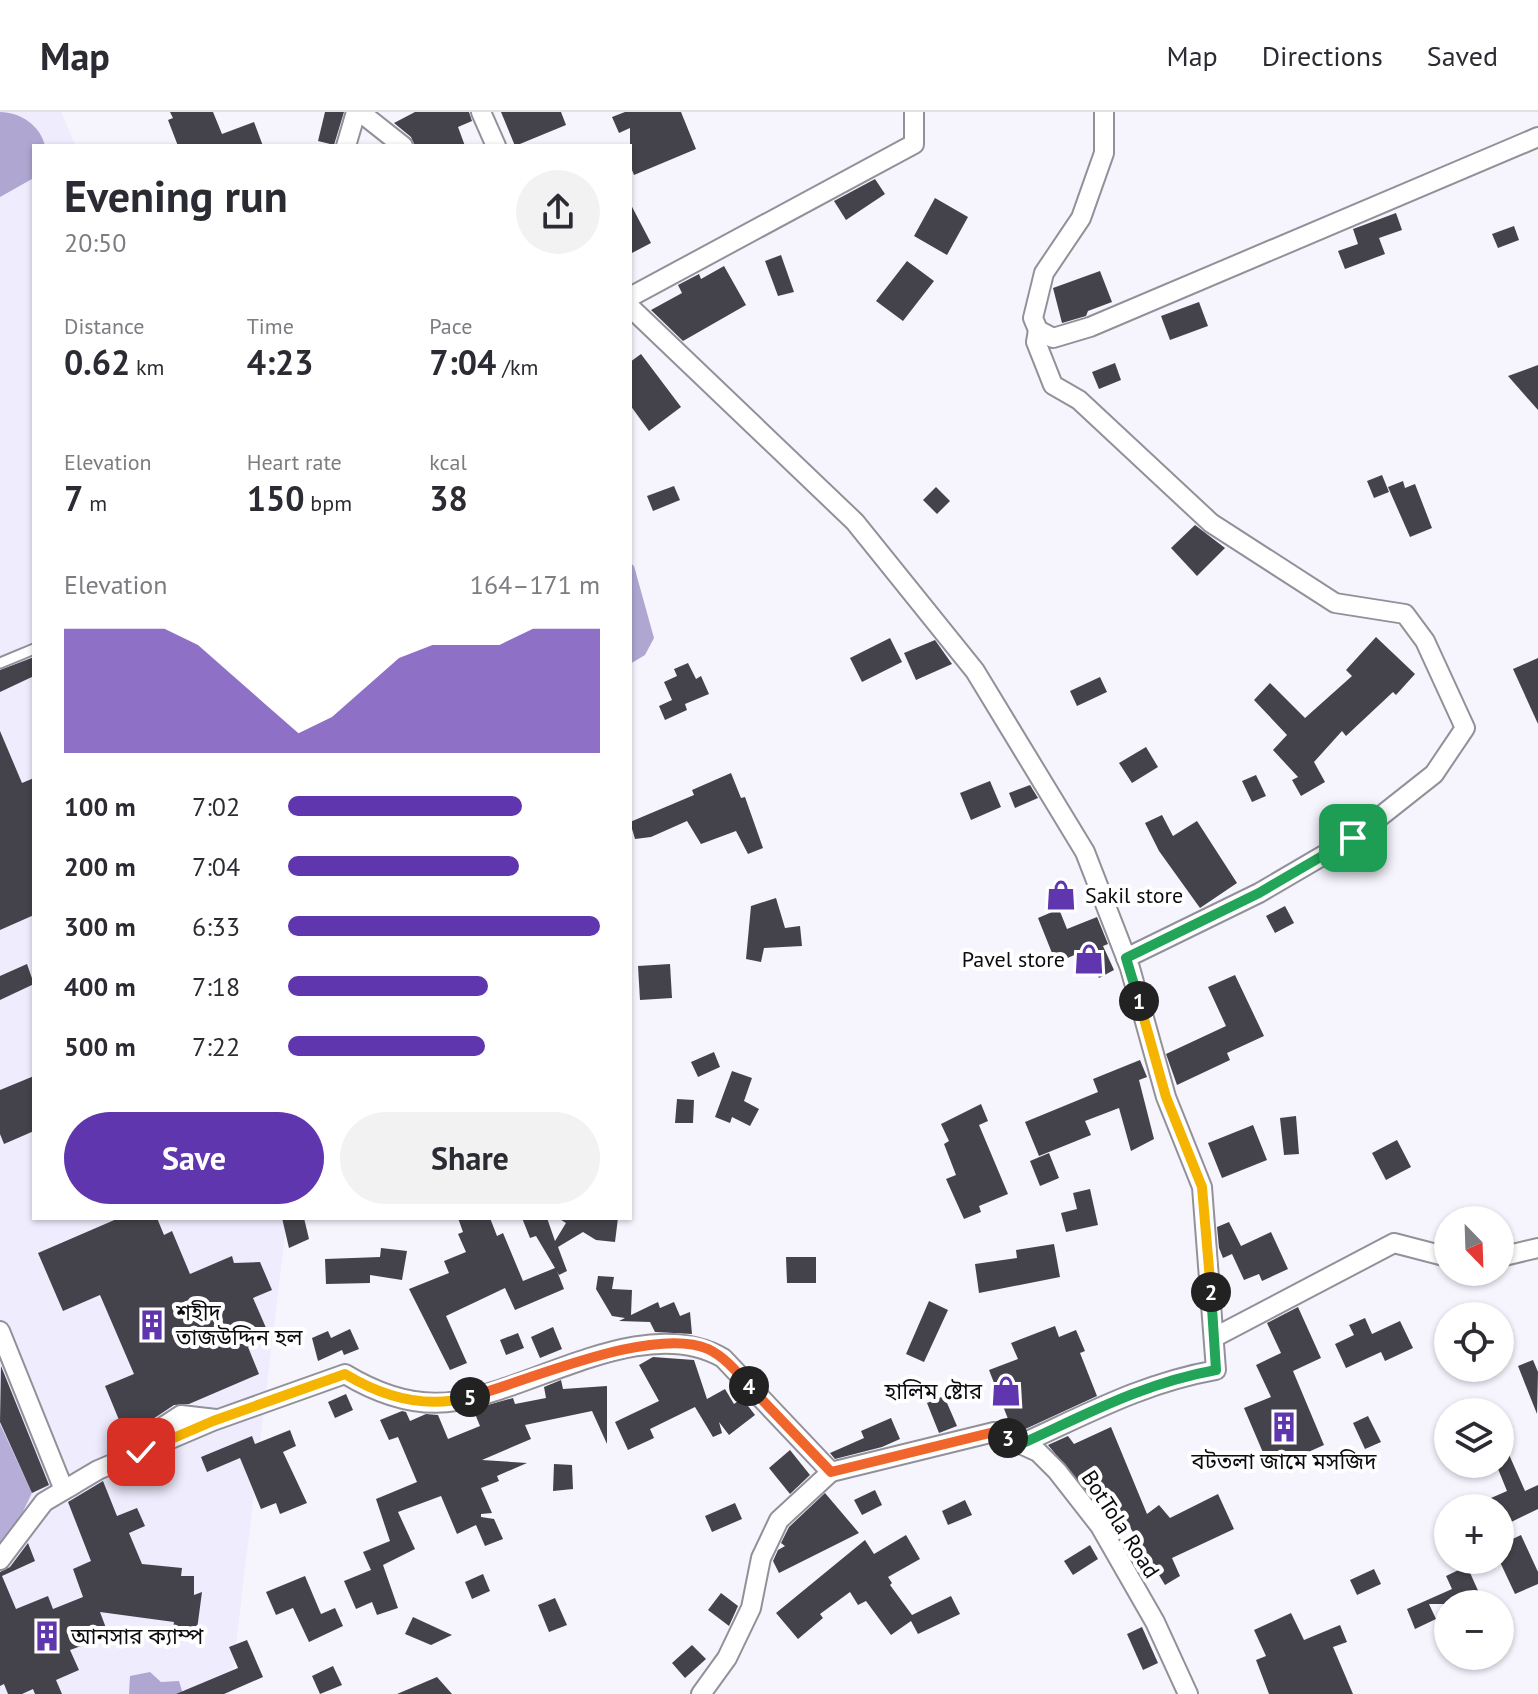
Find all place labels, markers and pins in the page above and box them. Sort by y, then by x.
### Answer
pin [1319,804,1387,872]
shop icon: Sakil store [1044,878,1078,912]
place label: Sakil store [1085,881,1183,909]
shop icon: Pavel store [1072,942,1106,976]
place label: Pavel store [962,945,1065,973]
pin: 1 [1119,981,1159,1021]
pin: 2 [1191,1272,1231,1312]
place label: শহীদ তাজউদ্দিন হল [175,1298,304,1351]
building icon: শহীদ তাজউদ্দিন হল [135,1308,169,1342]
pin: 4 [729,1366,769,1406]
shop icon: হালিম ষ্টোর [989,1374,1023,1408]
pin: 5 [450,1377,490,1417]
place label: হালিম ষ্টোর [884,1377,983,1405]
building icon: বটতলা জামে মসজিদ [1267,1410,1301,1444]
pin [107,1418,175,1486]
pin: 3 [988,1418,1028,1458]
place label: বটতলা জামে মসজিদ [1191,1447,1377,1475]
building icon: আনসার ক্যাম্প [30,1619,64,1653]
place label: আনসার ক্যাম্প [70,1622,203,1650]

